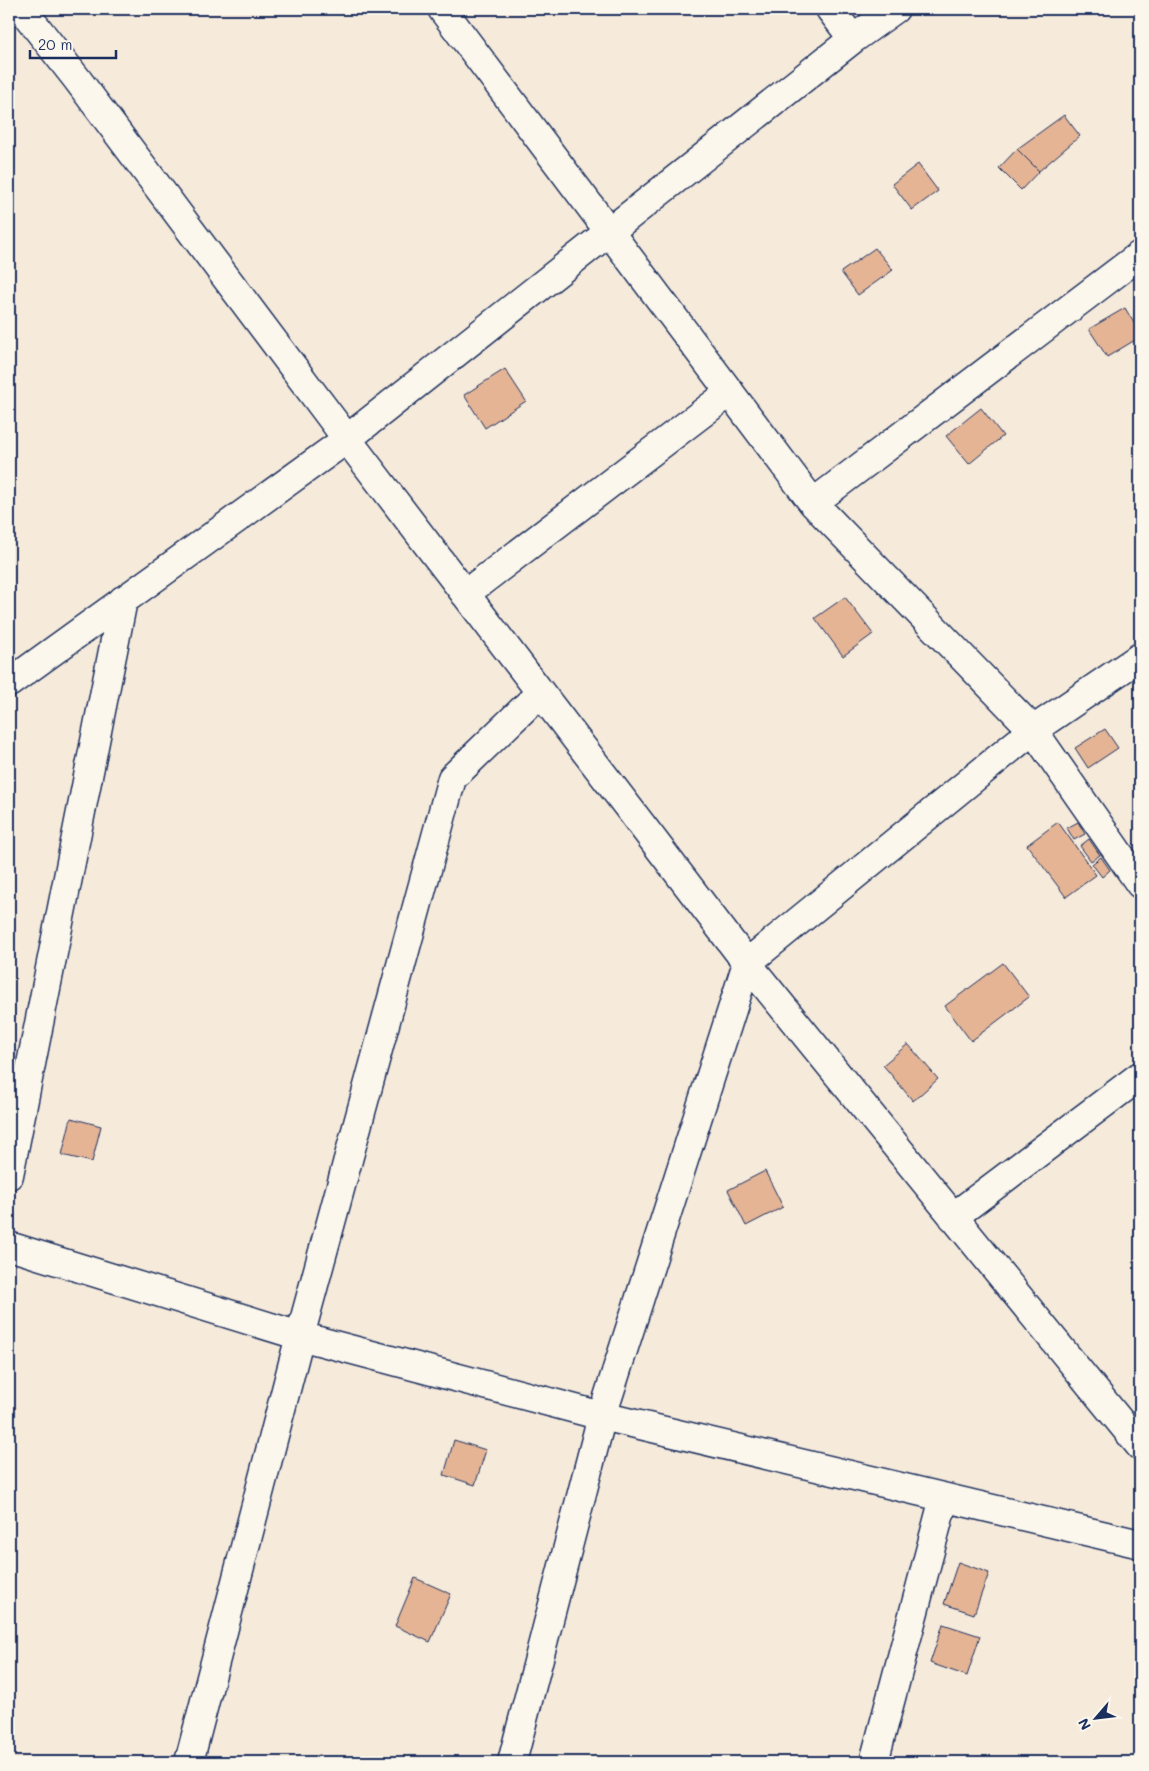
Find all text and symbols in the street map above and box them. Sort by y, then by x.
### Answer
scale bar [30,28,116,60]
text: 20 m [38,34,72,54]
north arrow [1072,1694,1122,1744]
text: N [1073,1715,1095,1733]

